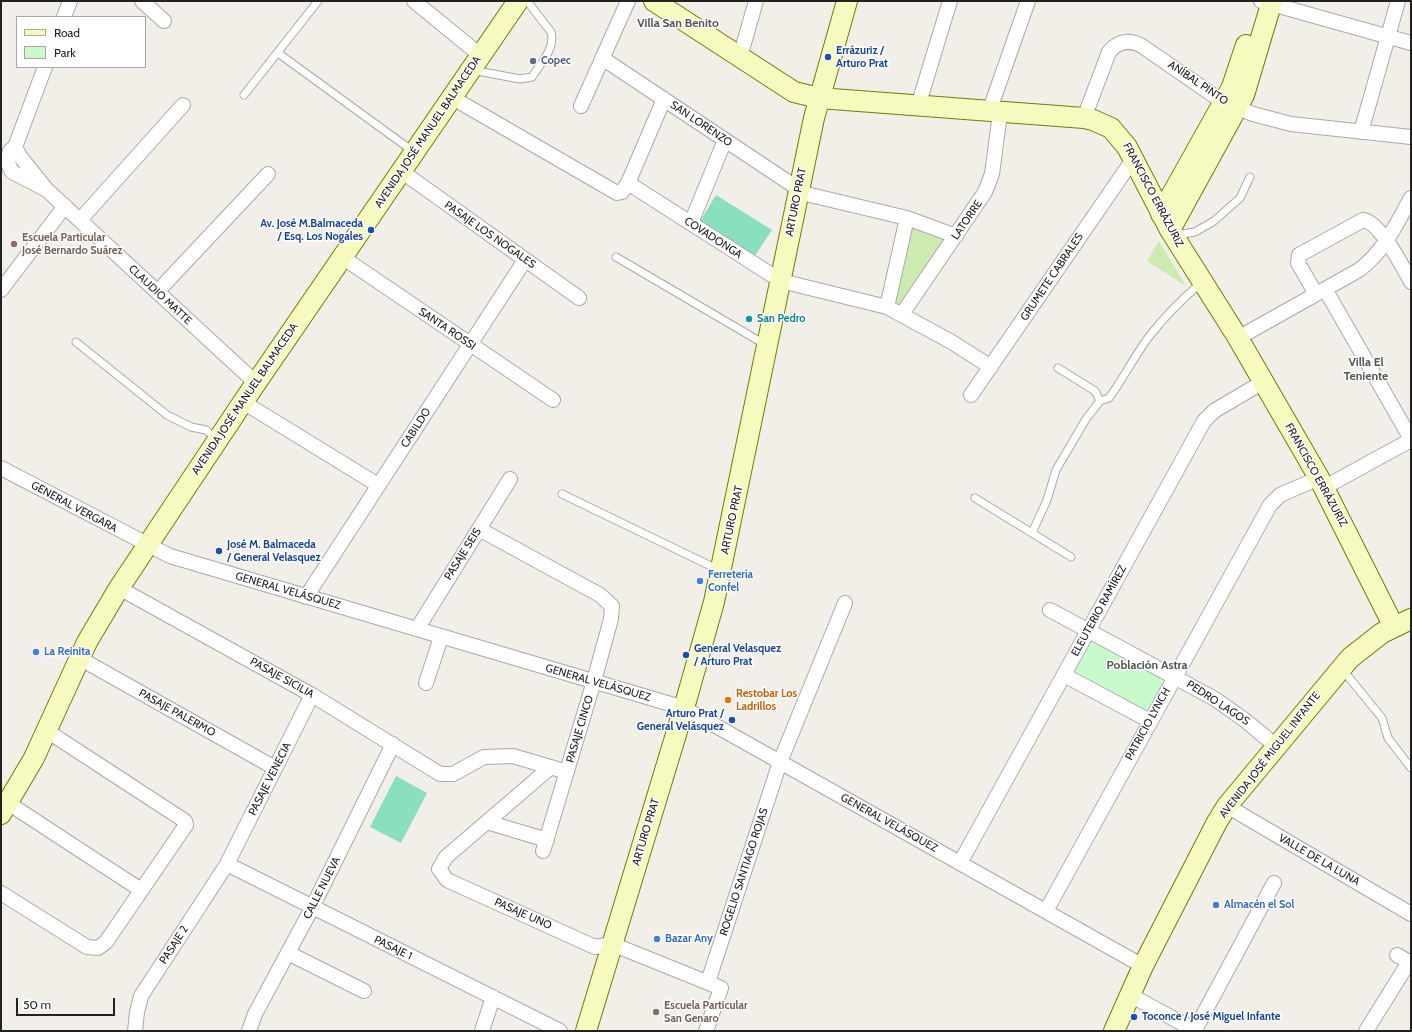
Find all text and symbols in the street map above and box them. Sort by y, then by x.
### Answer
legend [16,16,146,68]
district label: Villa San Benito [637,16,719,30]
text: Road [54,25,80,40]
place label: Errázuriz / Arturo Prat [836,44,888,70]
text: Park [54,45,76,60]
marker: Errázuriz / Arturo Prat [823,52,833,62]
street label: AVENIDA JOSÉ MANUEL BALMACEDA [372,54,484,210]
place label: Copec [541,54,571,68]
marker: Copec [528,56,538,66]
street label: ANÍBAL PINTO [1165,58,1231,108]
street label: SAN LORENZO [667,98,735,150]
street label: FRANCISCO ERRÁZURIZ [1120,141,1186,249]
street label: ARTURO PRAT [783,167,809,237]
street label: LATORRE [949,198,985,242]
street label: PASAJE LOS NOGALES [442,199,538,271]
street label: COVADONGA [682,214,744,262]
place label: Av. José M.Balmaceda / Esq. Los Nogales [260,217,363,243]
marker: Av. José M.Balmaceda / Esq. Los Nogales [366,225,376,235]
place label: Escuela Particular José Bernardo Suárez [22,231,123,257]
street label: GRUMETE CABRALES [1018,231,1086,323]
marker: Escuela Particular José Bernardo Suárez [9,239,19,249]
street label: CLAUDIO MATTE [126,262,194,328]
street label: SANTA ROSSI [416,305,478,353]
place label: San Pedro [757,312,806,326]
marker: San Pedro [744,314,754,324]
street label: AVENIDA JOSÉ MANUEL BALMACEDA [189,321,301,477]
district label: Villa El Teniente [1344,355,1388,383]
street label: CABILDO [398,406,434,450]
street label: FRANCISCO ERRÁZURIZ [1282,421,1350,529]
street label: GENERAL VERGARA [29,479,119,535]
street label: ARTURO PRAT [718,485,746,555]
street label: PASAJE SEIS [442,526,484,582]
place label: José M. Balmaceda / General Velasquez [227,538,321,564]
marker: José M. Balmaceda / General Velasquez [214,546,224,556]
street label: ELEUTERIO RAMÍREZ [1069,563,1129,659]
place label: Ferretería Confel [708,568,753,594]
street label: GENERAL VELÁSQUEZ [234,570,342,612]
marker: Ferretería Confel [695,576,705,586]
place label: General Velasquez / Arturo Prat [694,642,781,668]
place label: La Reinita [44,645,90,659]
marker: La Reinita [31,647,41,657]
marker: General Velasquez / Arturo Prat [681,650,691,660]
street label: PASAJE SICILIA [248,655,316,701]
district label: Población Astra [1107,658,1187,672]
street label: GENERAL VELÁSQUEZ [544,662,652,704]
street label: PEDRO LAGOS [1184,678,1252,728]
street label: PATRICIO LYNCH [1123,685,1173,763]
street label: PASAJE PALERMO [136,687,218,739]
place label: Restobar Los Ladrillos [736,687,797,713]
street label: AVENIDA JOSÉ MIGUEL INFANTE [1217,689,1323,821]
street label: PASAJE CINCO [564,694,596,764]
marker: Restobar Los Ladrillos [723,695,733,705]
place label: Arturo Prat / General Velásquez [637,707,724,733]
marker: Arturo Prat / General Velásquez [727,715,737,725]
street label: PASAJE VENECIA [246,740,294,818]
street label: GENERAL VELÁSQUEZ [838,791,940,855]
street label: ARTURO PRAT [630,797,662,867]
street label: ROGELIO SANTIAGO ROJAS [717,806,771,938]
street label: VALLE DE LA LUNA [1276,831,1362,889]
street label: CALLE NUEVA [301,855,343,921]
street label: PASAJE UNO [492,895,554,933]
place label: Almacén el Sol [1224,898,1294,912]
marker: Almacén el Sol [1211,900,1221,910]
street label: PASAJE 2 [157,923,191,967]
place label: Bazar Any [665,932,713,946]
street label: PASAJE 1 [372,933,414,963]
marker: Bazar Any [652,934,662,944]
scale bar [18,990,117,1016]
text: 50 m [23,997,51,1012]
place label: Escuela Particular San Genaro [664,999,748,1025]
marker: Escuela Particular San Genaro [651,1007,661,1017]
place label: Toconce / José Miguel Infante [1142,1010,1280,1024]
marker: Toconce / José Miguel Infante [1129,1012,1139,1022]

